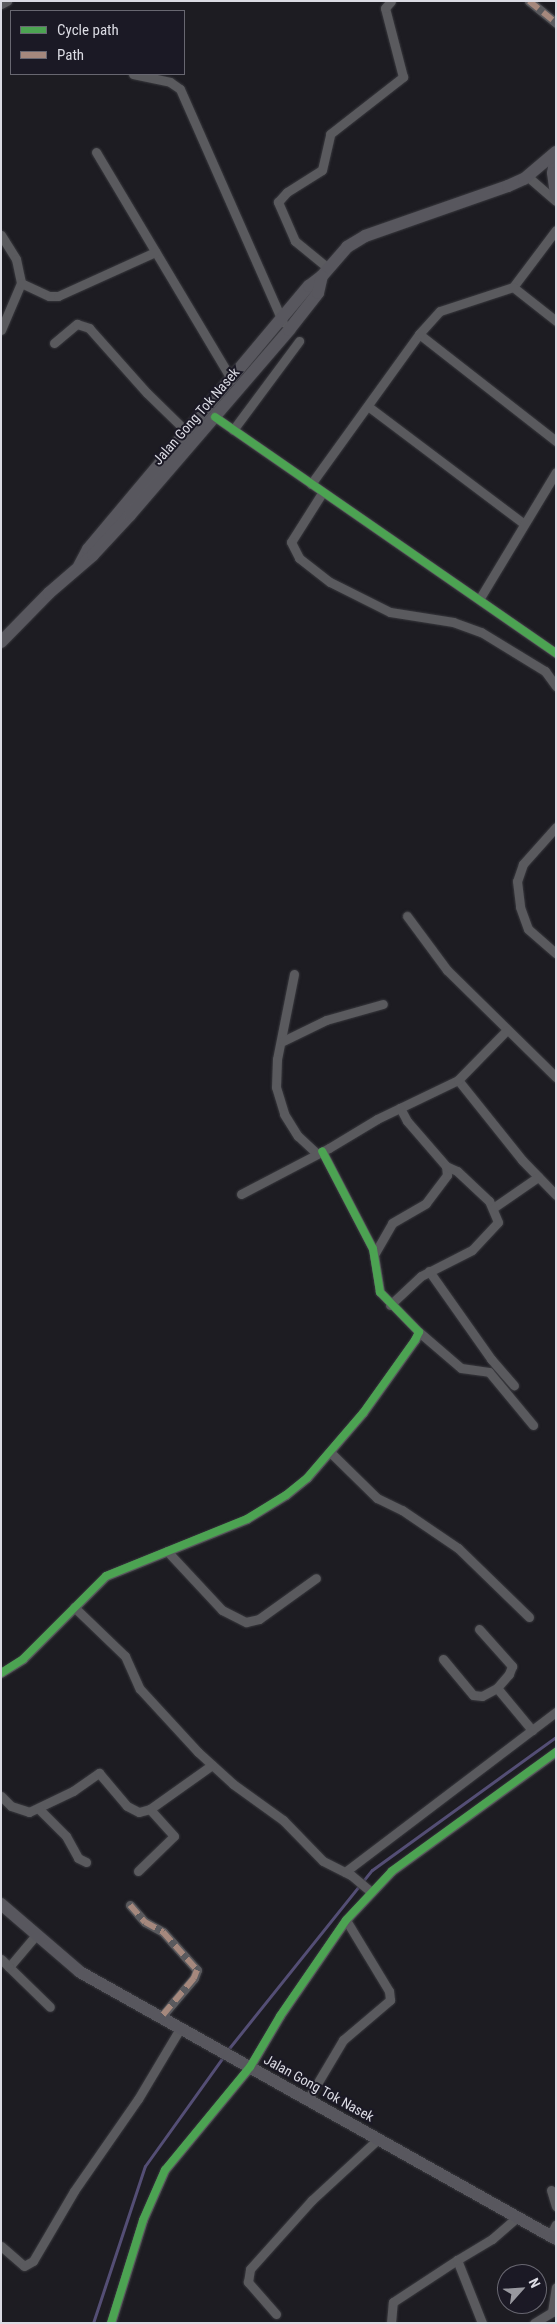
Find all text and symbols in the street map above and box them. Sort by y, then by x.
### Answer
legend [10,10,185,75]
text: Cycle path [57,21,119,39]
text: Path [57,46,84,64]
street label: Jalan Gong Tok Nasek [149,364,243,468]
street label: Jalan Gong Tok Nasek [261,2051,377,2125]
north arrow [497,2264,547,2314]
text: N [526,2275,544,2290]

